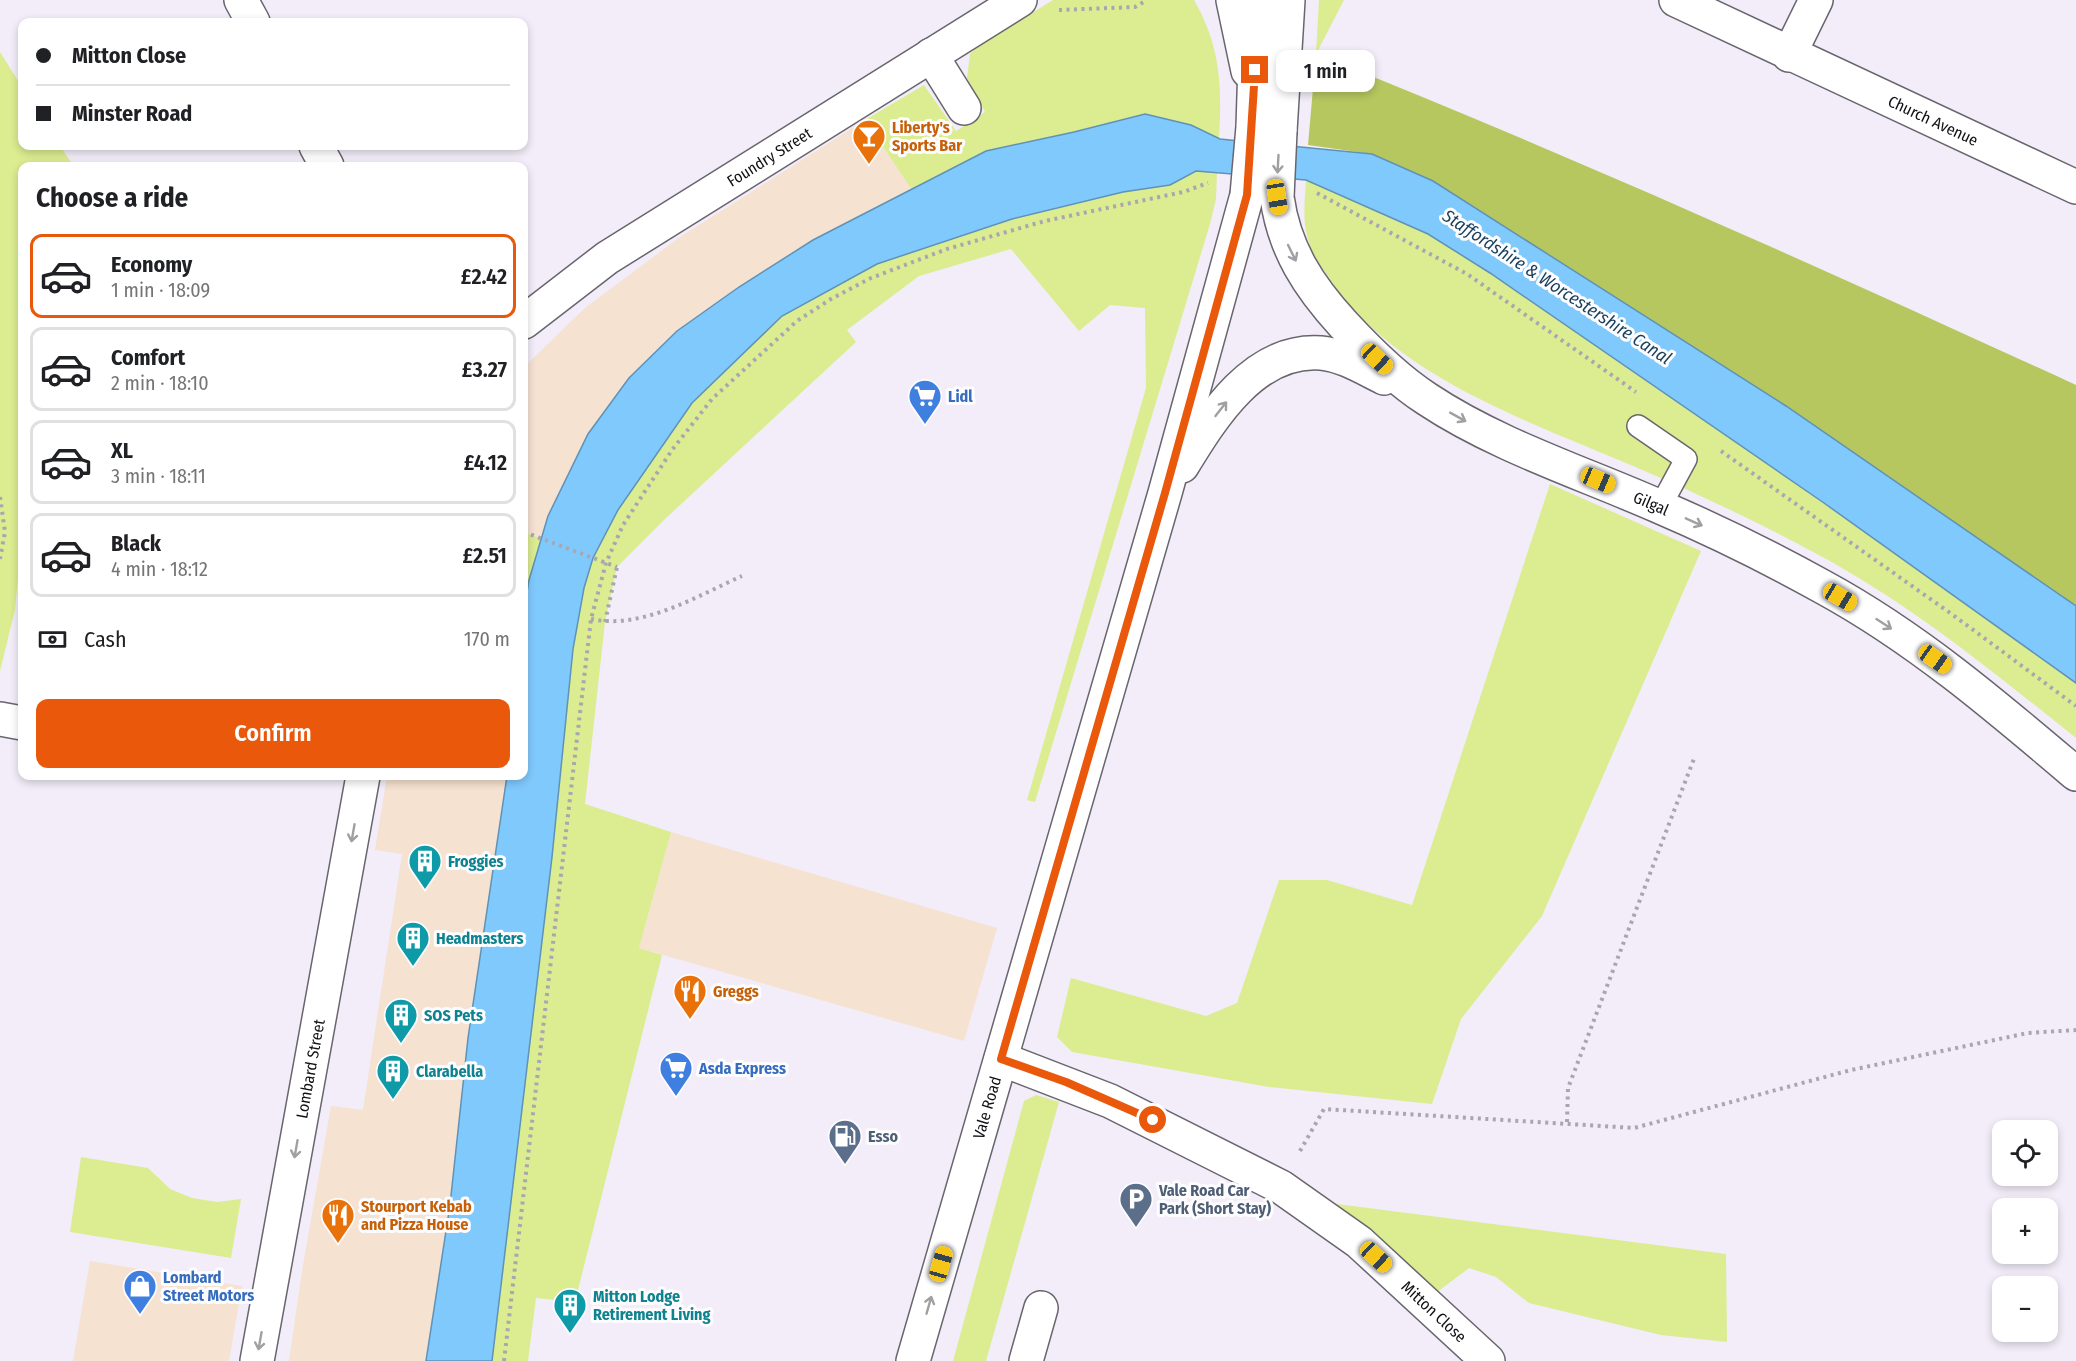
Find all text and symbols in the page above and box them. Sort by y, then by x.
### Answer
text: Mitton Close [72,42,186,69]
callout: 1 min [1276,49,1375,91]
route end [1241,56,1268,83]
text: 1 min [1304,59,1347,83]
street label: Church Avenue [1885,92,1981,150]
text: Minster Road [72,100,192,127]
bar icon: Liberty's Sports Bar [851,118,887,165]
place label: Liberty's Sports Bar [892,118,962,155]
street label: Foundry Street [724,123,816,191]
one-way arrow [1273,153,1284,173]
car [1265,178,1289,216]
text: Choose a ride [36,182,188,214]
water label: Staffordshire & Worcestershire Canal [1438,204,1676,369]
one-way arrow [1287,243,1299,261]
icon: car [39,249,93,303]
text: Economy [111,251,192,278]
text: £2.42 [461,263,507,290]
text: 1 min · 18:09 [111,278,210,302]
car [1358,340,1396,378]
icon: car [39,342,93,396]
text: Comfort [111,344,185,371]
text: £3.27 [462,356,507,383]
text: 2 min · 18:10 [111,371,209,395]
supermarket icon: Lidl [907,378,943,425]
place label: Lidl [948,387,973,406]
one-way arrow [1214,401,1227,417]
one-way arrow [1449,412,1467,423]
icon: car [39,435,93,489]
text: XL [111,437,133,464]
text: £4.12 [464,449,507,476]
text: 3 min · 18:11 [111,464,206,488]
car [1578,465,1618,495]
street label: Gilgal [1631,488,1672,519]
one-way arrow [1685,516,1703,528]
icon: car [39,528,93,582]
text: Black [111,530,161,557]
text: £2.51 [462,542,507,569]
text: 4 min · 18:12 [111,557,208,581]
car [1820,580,1860,614]
one-way arrow [1875,618,1892,630]
icon: cash [36,623,69,656]
text: Cash [84,626,127,653]
text: 170 m [464,627,510,651]
car [1915,641,1955,677]
button: Confirm [36,699,510,768]
one-way arrow [347,823,358,842]
building icon: Froggies [407,843,443,890]
place label: Froggies [448,852,504,871]
building icon: Headmasters [395,920,431,967]
place label: Headmasters [436,929,524,948]
restaurant icon: Greggs [672,973,708,1020]
place label: Greggs [713,982,759,1001]
building icon: SOS Pets [383,997,419,1044]
place label: SOS Pets [424,1006,483,1025]
street label: Lombard Street [292,1017,329,1120]
supermarket icon: Asda Express [658,1050,694,1097]
building icon: Clarabella [375,1053,411,1100]
place label: Asda Express [698,1059,786,1078]
place label: Clarabella [416,1062,483,1081]
street label: Vale Road [969,1074,1005,1141]
route start [1139,1106,1166,1133]
fuel station icon: Esso [827,1118,863,1165]
map controls [1992,1120,2058,1342]
button: locate [1992,1120,2058,1186]
place label: Esso [868,1127,898,1146]
one-way arrow [291,1139,302,1158]
parking icon: Vale Road Car Park (Short Stay) [1118,1181,1154,1228]
place label: Vale Road Car Park (Short Stay) [1158,1181,1271,1218]
restaurant icon: Stourport Kebab and Pizza House [320,1197,356,1244]
place label: Stourport Kebab and Pizza House [361,1197,472,1234]
button: + [1992,1198,2058,1264]
car [1357,1238,1395,1276]
car [927,1244,955,1284]
shop icon: Lombard Street Motors [122,1268,158,1315]
place label: Lombard Street Motors [163,1268,254,1305]
button: − [1992,1276,2058,1342]
street label: Mitton Close [1397,1277,1470,1346]
building icon: Mitton Lodge Retirement Living [552,1287,588,1334]
place label: Mitton Lodge Retirement Living [593,1287,710,1324]
one-way arrow [924,1296,936,1315]
one-way arrow [255,1330,266,1350]

